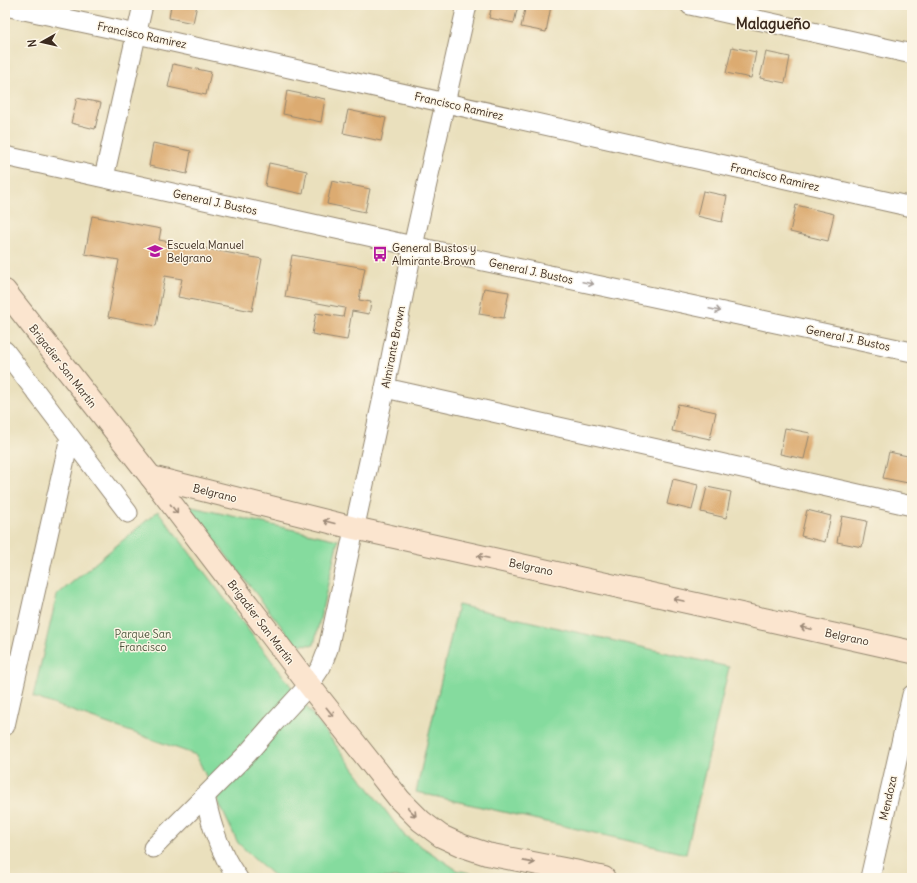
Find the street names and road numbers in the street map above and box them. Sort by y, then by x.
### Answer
street label: Francisco Ramirez [96,19,188,51]
street label: Francisco Ramirez [413,89,505,123]
street label: Francisco Ramirez [729,160,821,194]
street label: General J. Bustos [172,186,258,218]
street label: General J. Bustos [488,255,574,287]
street label: Almirante Brown [378,305,408,389]
street label: Brigadier San Martín [26,321,100,411]
street label: General J. Bustos [805,322,891,354]
street label: Belgrano [192,481,238,505]
street label: Belgrano [508,555,554,579]
street label: Brigadier San Martín [225,577,297,667]
street label: Belgrano [824,625,870,649]
street label: Mendoza [876,774,900,822]

